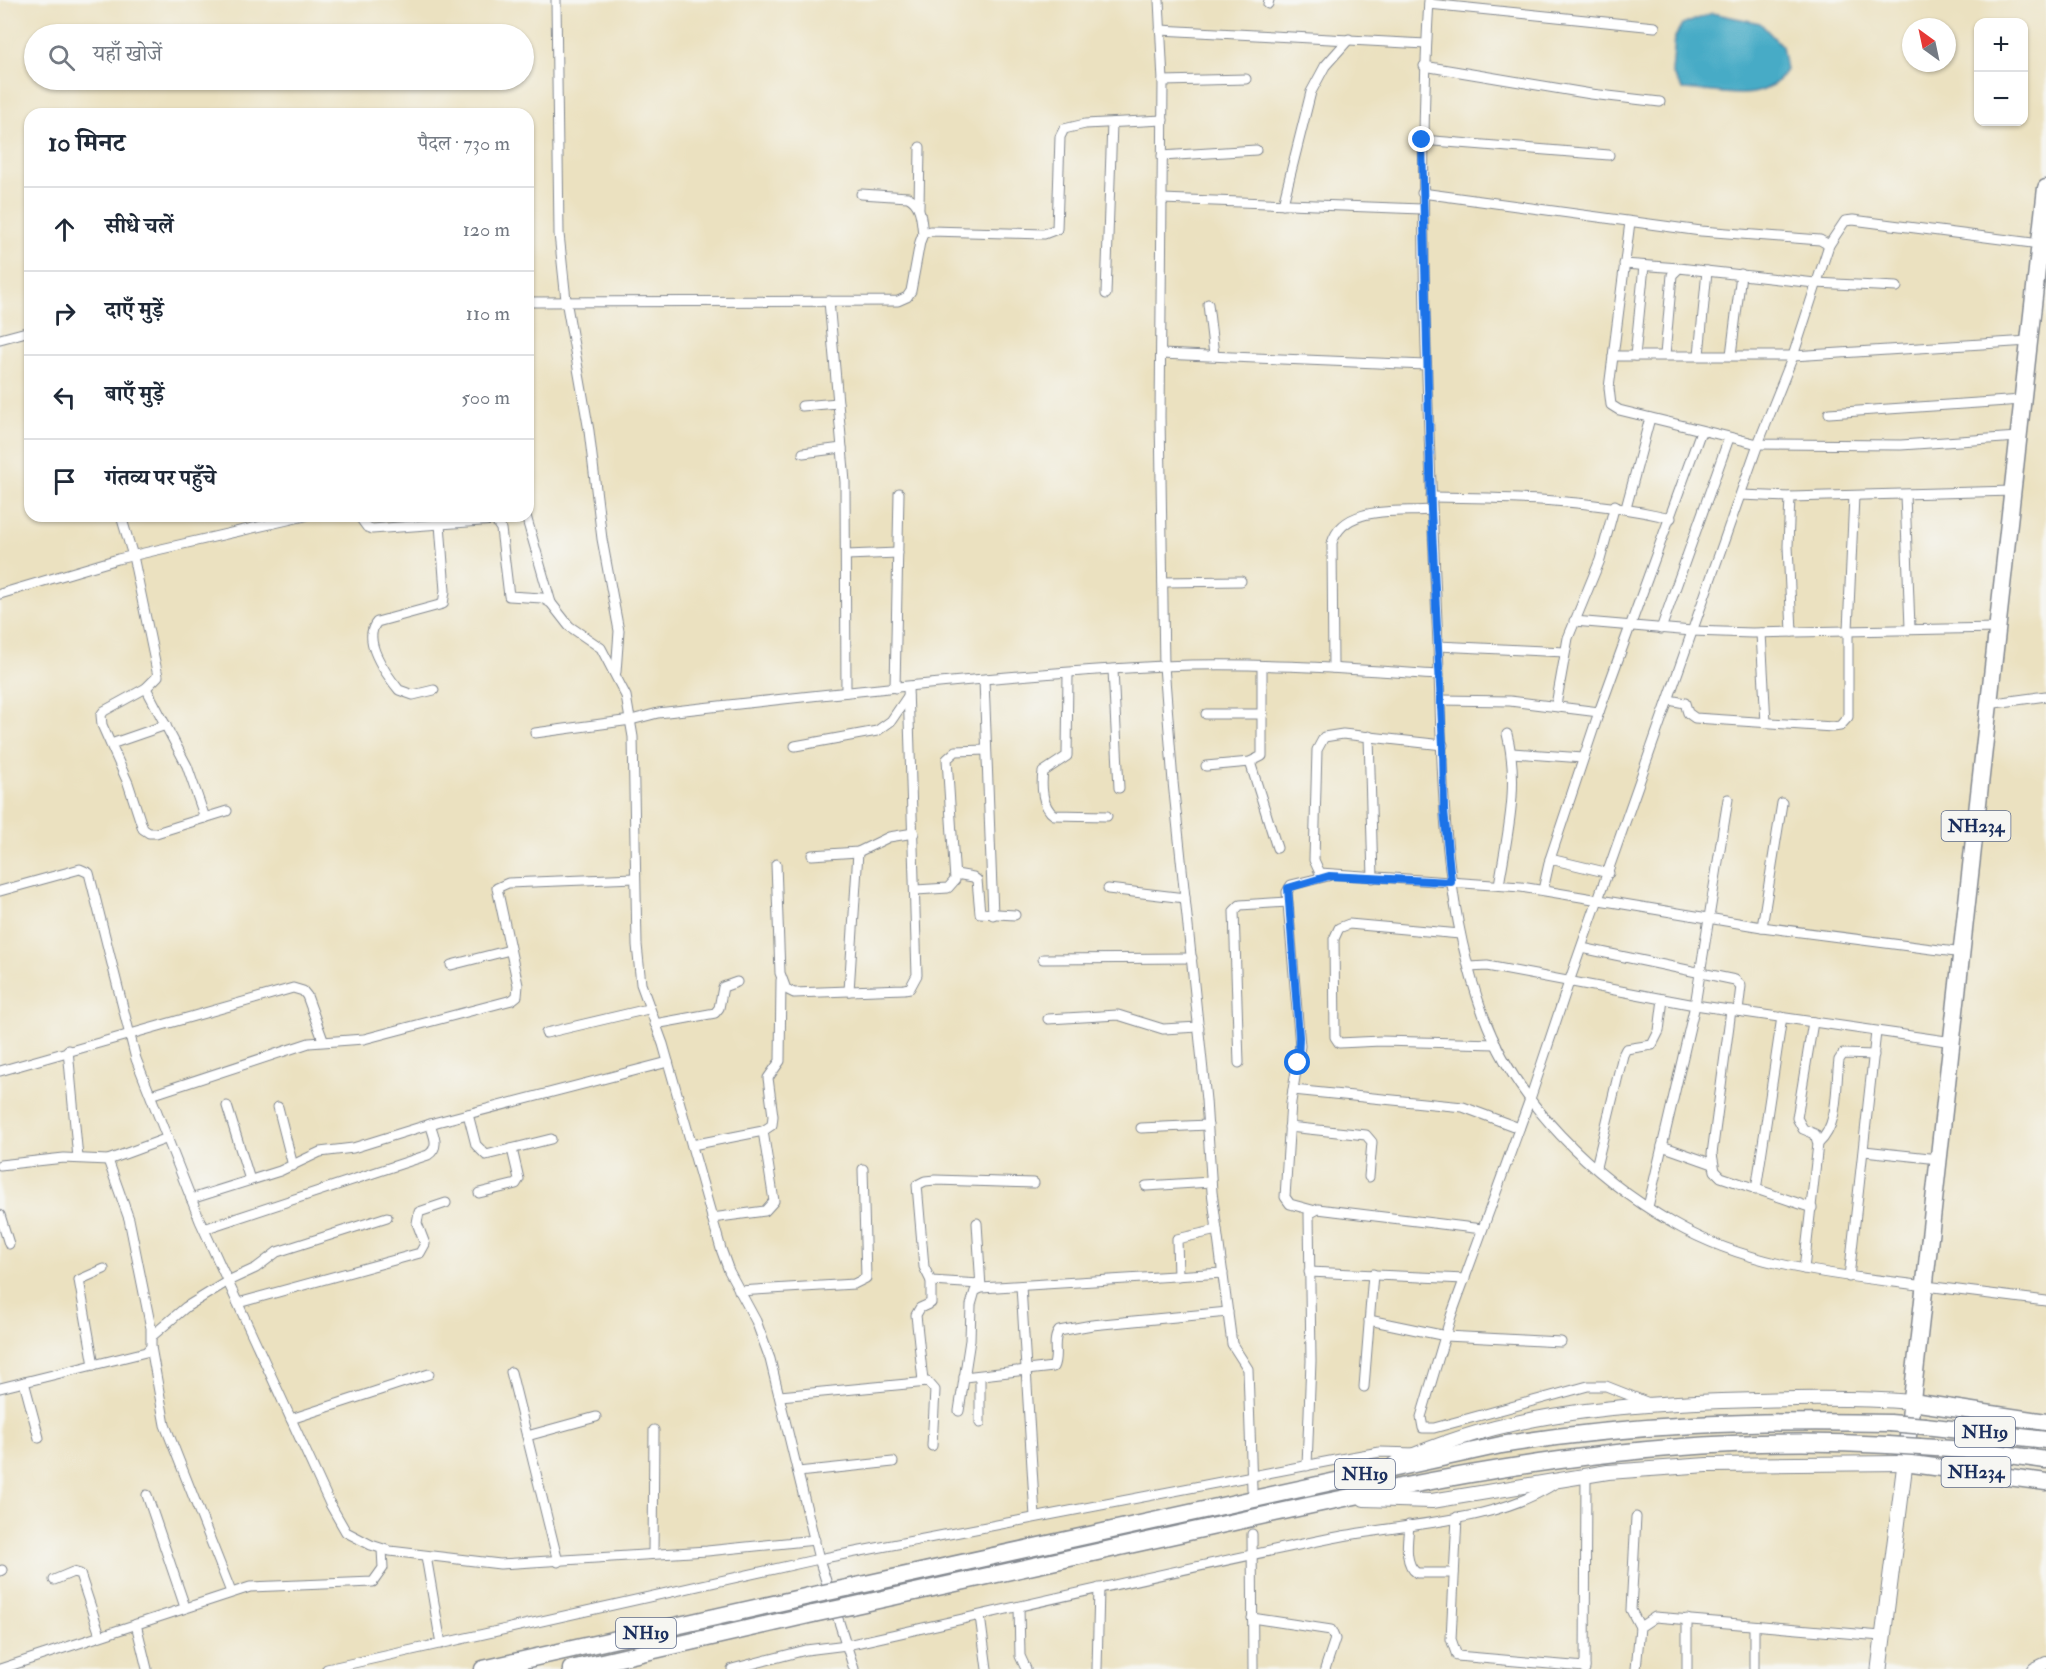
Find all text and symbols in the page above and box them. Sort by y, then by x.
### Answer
north arrow [1902,18,1956,72]
map controls [1974,18,2028,126]
button: + [1974,18,2028,72]
search box [24,24,534,90]
text: यहाँ खोजें [93,40,162,68]
icon: search [45,41,78,74]
button: − [1974,72,2028,126]
route end [1408,126,1434,152]
text: 10 मिनट [48,127,125,159]
text: पैदल · 730 m [418,131,510,156]
text: सीधे चलें [105,212,173,240]
icon: ahead [48,213,81,246]
text: 120 m [463,217,510,242]
text: दाएँ मुड़ें [105,296,164,324]
icon: right [48,297,81,330]
text: 110 m [466,301,510,326]
text: बाएँ मुड़ें [105,380,164,408]
icon: left [48,381,81,414]
text: 500 m [461,385,510,410]
text: गंतव्य पर पहुँचे [105,464,216,492]
icon: arrive [48,465,81,498]
road number: NH234 [1942,811,2010,841]
route start [1284,1049,1310,1075]
road number: NH19 [1955,1417,2015,1447]
road number: NH234 [1942,1457,2010,1487]
road number: NH19 [1335,1459,1395,1489]
road number: NH19 [616,1618,676,1648]

